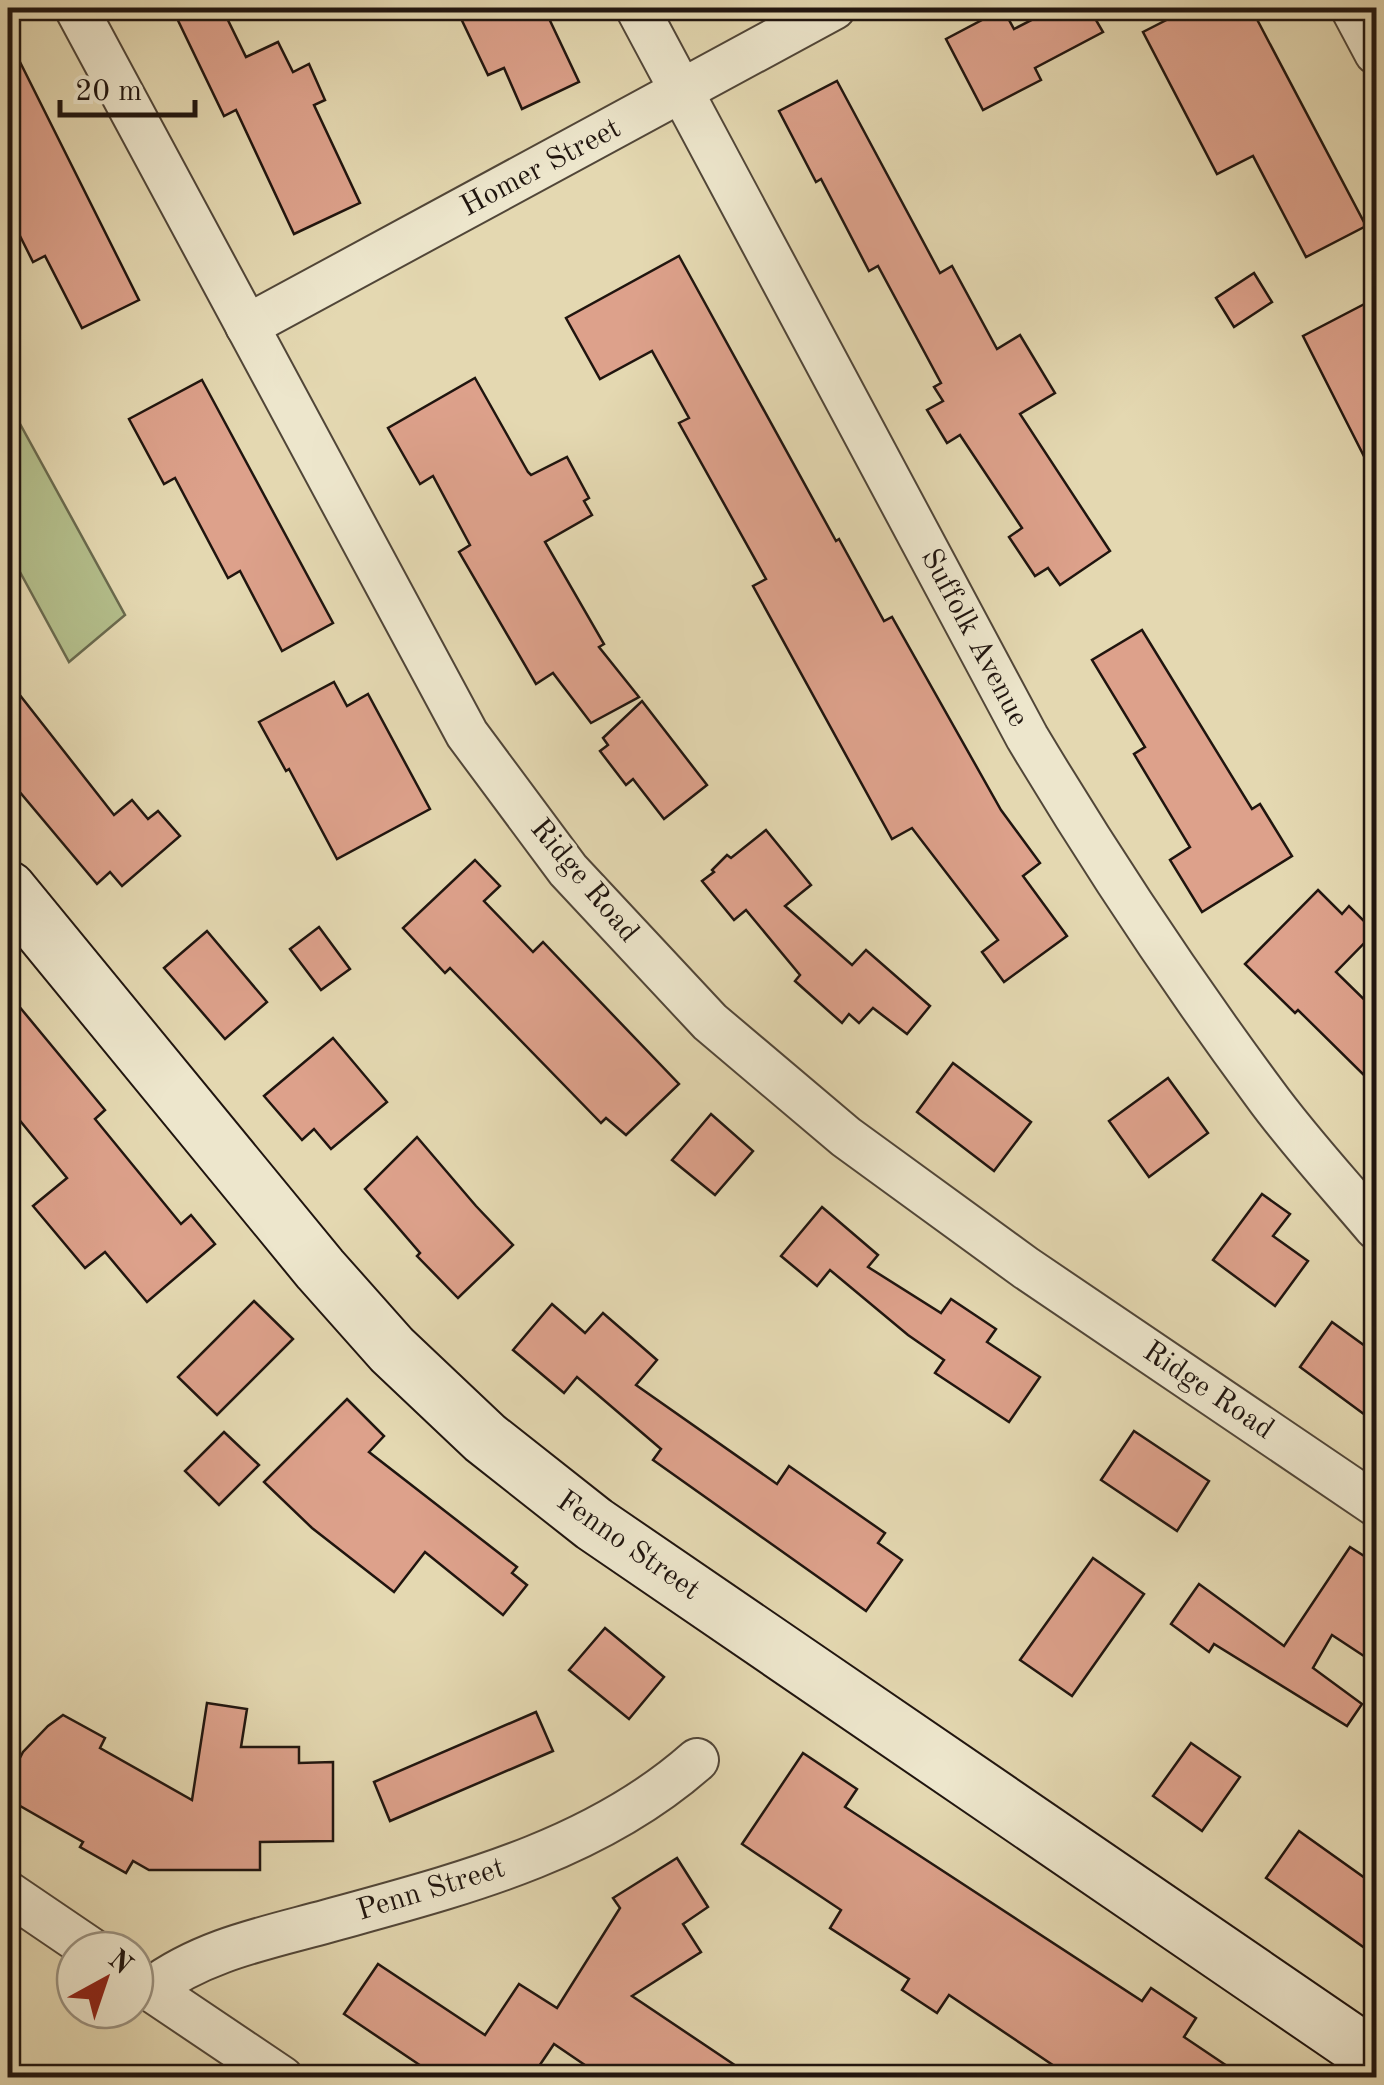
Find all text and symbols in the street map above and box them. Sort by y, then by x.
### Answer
scale bar [60,55,195,117]
text: 20 m [75,77,142,107]
street label: Homer Street [456,113,626,223]
street label: Suffolk Avenue [915,544,1033,732]
street label: Ridge Road [524,814,644,948]
street label: Ridge Road [1137,1336,1279,1446]
street label: Fenno Street [551,1486,705,1606]
street label: Penn Street [353,1853,509,1927]
north arrow [55,1930,155,2030]
text: N [102,1946,137,1981]

